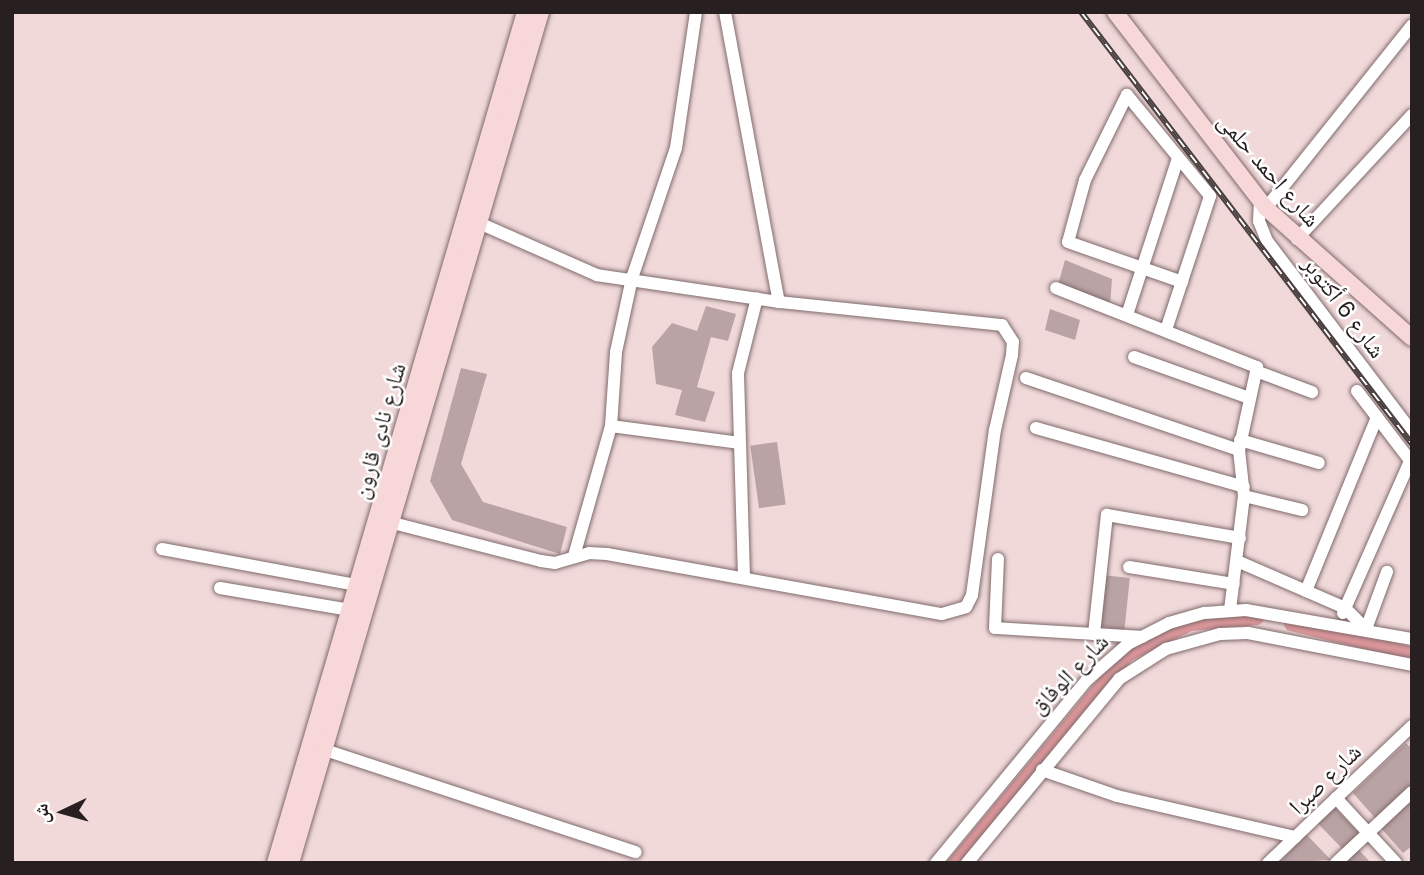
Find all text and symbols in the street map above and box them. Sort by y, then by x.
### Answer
street label: شارع احمد حلمى [1212,107,1326,233]
street label: شارع 6 أكتوبر [1297,251,1391,363]
street label: شارع نادى قارون [346,360,412,502]
street label: شارع الوفاق [1024,628,1114,720]
street label: شارع صبرا [1283,738,1367,820]
north arrow [28,777,98,847]
text: ش [27,803,56,825]

